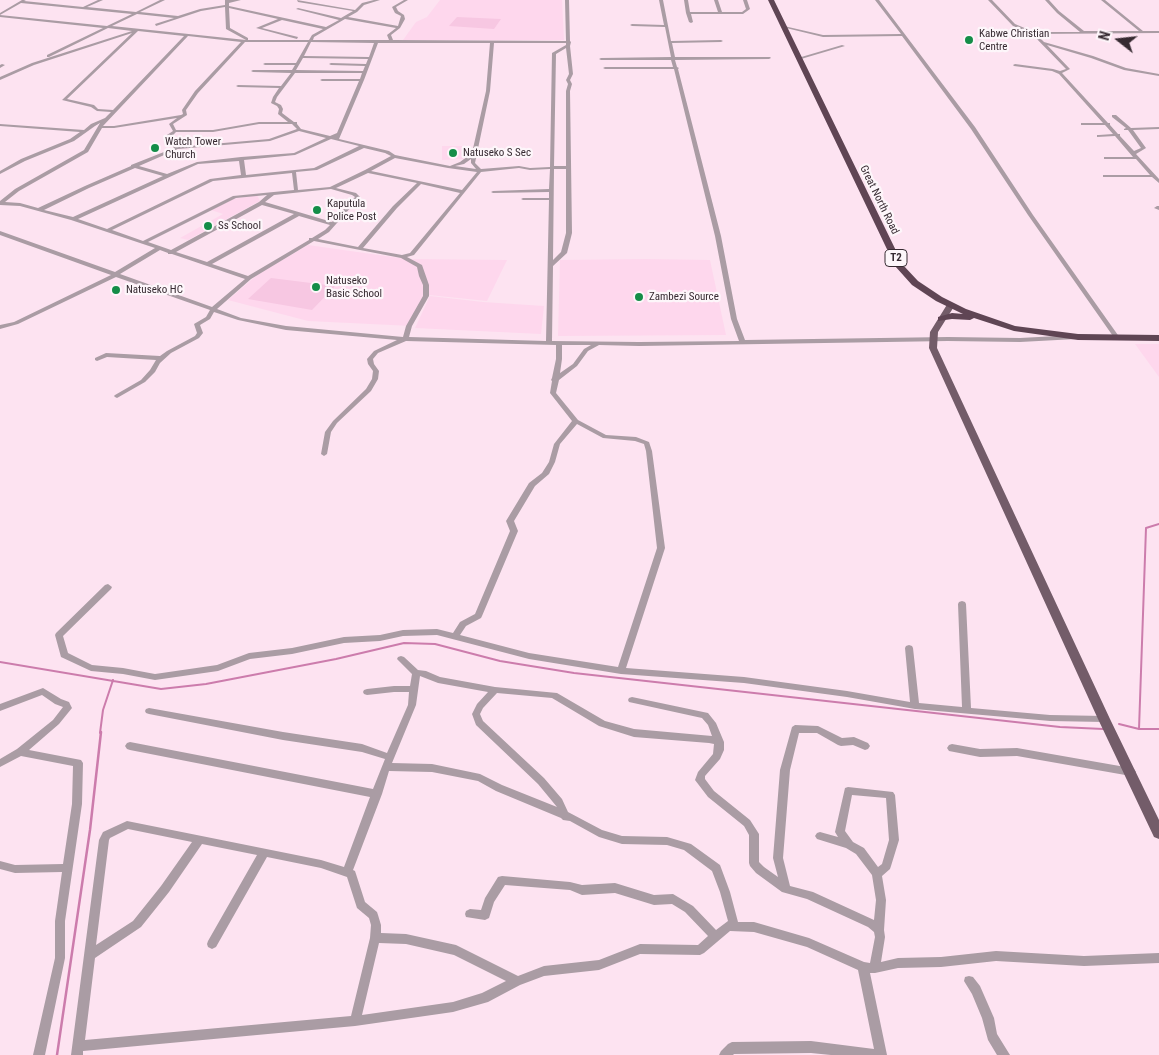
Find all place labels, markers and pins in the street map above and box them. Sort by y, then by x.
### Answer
place label: Kabwe Christian Centre [979,27,1049,53]
marker: Kabwe Christian Centre [963,34,975,46]
place label: Watch Tower Church [165,135,221,161]
marker: Watch Tower Church [149,142,161,154]
place label: Natuseko S Sec [463,146,531,160]
marker: Natuseko S Sec [447,147,459,159]
place label: Kaputula Police Post [327,197,376,223]
marker: Kaputula Police Post [311,204,323,216]
place label: Ss School [218,219,261,233]
marker: Ss School [202,220,214,232]
place label: Natuseko Basic School [326,274,382,300]
marker: Natuseko Basic School [310,281,322,293]
place label: Natuseko HC [126,283,183,297]
marker: Natuseko HC [110,284,122,296]
place label: Zambezi Source [649,290,719,304]
marker: Zambezi Source [633,291,645,303]

